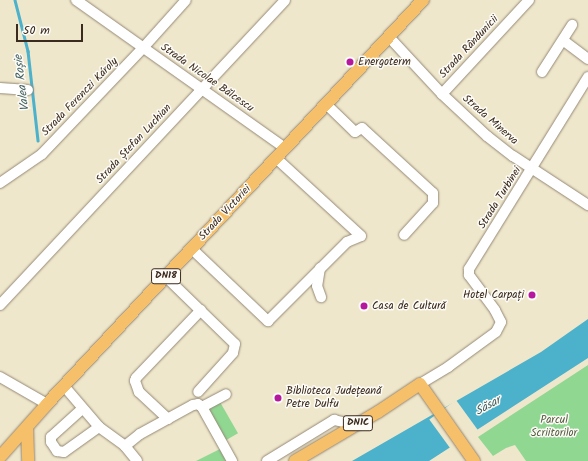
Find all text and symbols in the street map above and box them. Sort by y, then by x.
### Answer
street label: Strada Rândunicii [437,13,501,81]
scale bar [18,16,85,42]
text: 50 m [23,21,50,40]
street label: Strada Nicolae Bălcescu [158,41,256,115]
water label: Valea Roșie [11,54,33,112]
street label: Strada Ferenczi Károly [39,55,121,139]
place label: Energoterm [358,55,411,69]
marker: Energoterm [345,57,355,67]
street label: Strada Minerva [459,92,521,148]
street label: Strada Ștefan Luchian [94,101,174,187]
street label: Strada Turbinei [476,165,524,231]
street label: Strada Victoriei [196,183,254,243]
road number: DN18 [151,268,181,284]
place label: Hotel Carpați [463,288,524,302]
marker: Hotel Carpați [527,290,537,300]
place label: Casa de Cultură [372,299,446,313]
marker: Casa de Cultură [359,301,369,311]
place label: Biblioteca Județeană Petre Dulfu [286,385,381,411]
marker: Biblioteca Județeană Petre Dulfu [273,393,283,403]
water label: Săsar [473,393,503,419]
park label: Parcul Scriitorilor [531,414,577,440]
road number: DN1C [342,415,374,431]

